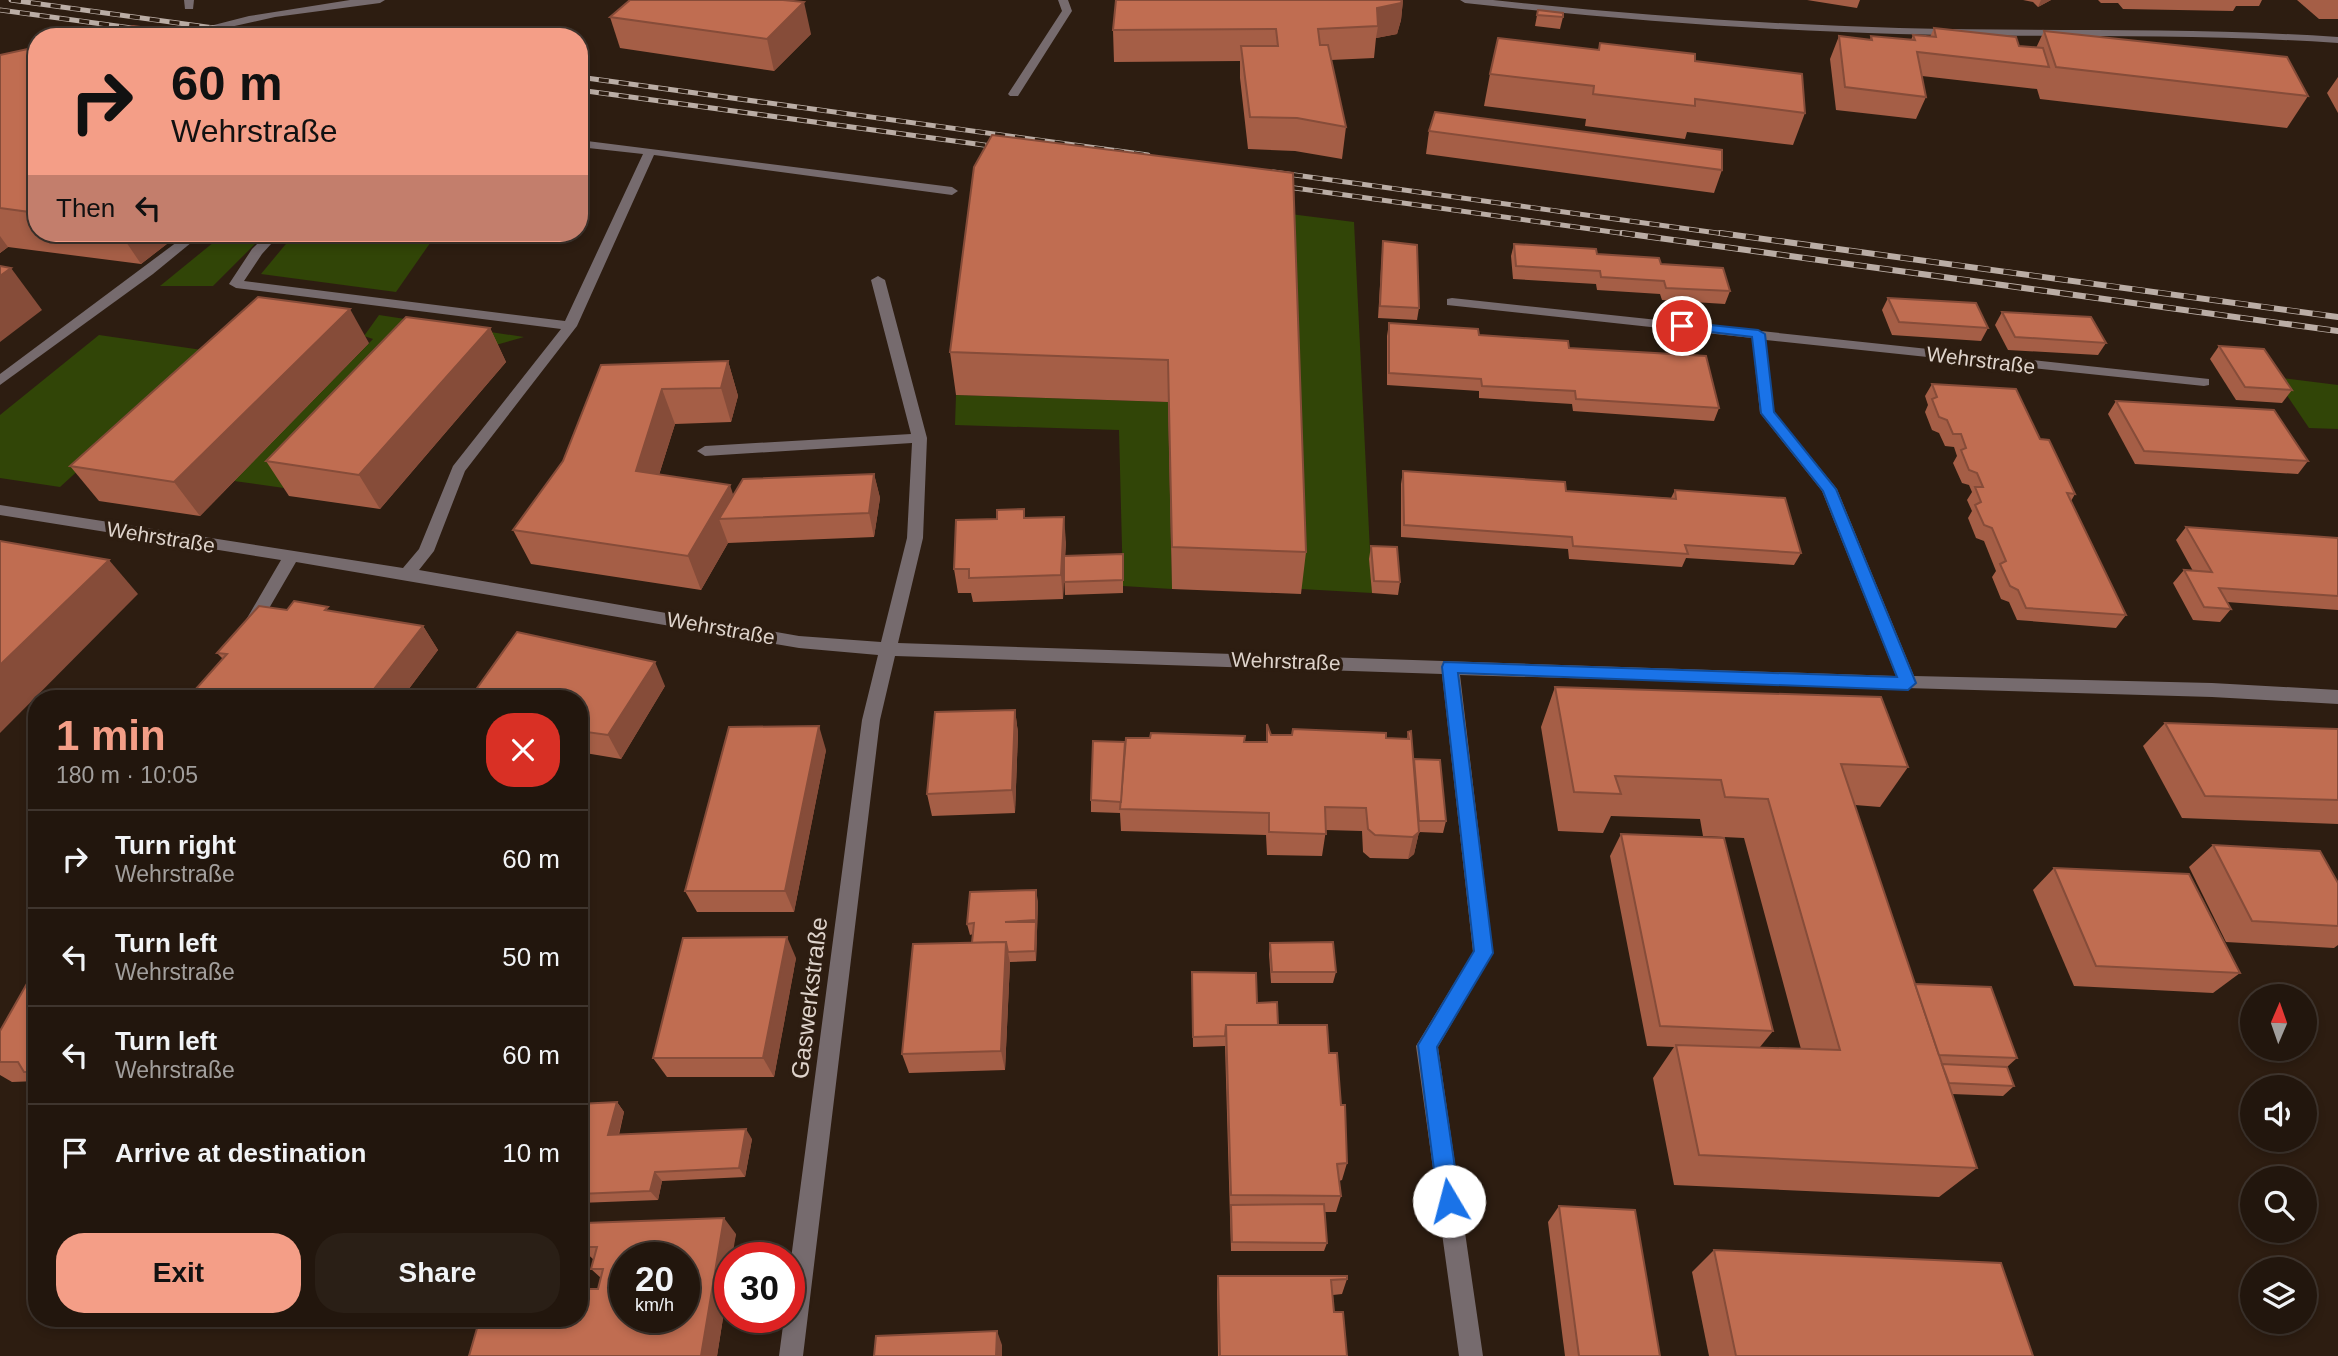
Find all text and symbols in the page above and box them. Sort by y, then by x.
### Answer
icon: right [56,56,147,147]
text: 60 m [171,56,283,110]
text: Wehrstraße [171,113,338,149]
icon: left [129,189,167,227]
text: Then [56,193,115,223]
pin [1652,296,1712,356]
icon: arrive [1663,307,1701,345]
street label: Wehrstraße [1925,342,2037,378]
street label: Wehrstraße [105,517,217,557]
street label: Wehrstraße [665,607,777,649]
street label: Wehrstraße [1231,648,1341,674]
text: 1 min [56,712,166,759]
button: close [486,713,560,787]
text: 180 m · 10:05 [56,762,198,788]
text: Turn right [115,830,236,860]
icon: right [56,840,94,878]
text: 60 m [502,844,560,874]
text: Wehrstraße [115,861,235,887]
street label: Gaswerkstraße [786,916,832,1080]
text: Turn left [115,928,217,958]
icon: left [56,938,94,976]
text: 50 m [502,942,560,972]
text: Wehrstraße [115,959,235,985]
north arrow [2240,984,2317,1060]
map controls [2240,984,2317,1334]
text: Turn left [115,1026,217,1056]
icon: left [56,1036,94,1074]
text: 60 m [502,1040,560,1070]
text: Wehrstraße [115,1057,235,1083]
button: sound [2240,1075,2317,1152]
icon: arrive [56,1134,94,1172]
text: Arrive at destination [115,1138,366,1168]
text: 10 m [502,1138,560,1168]
position arrow [1412,1164,1486,1238]
button: search [2240,1166,2317,1243]
button: Exit [56,1233,301,1313]
button: Share [315,1233,560,1313]
speed limit sign: 30 [714,1242,805,1333]
button: layers [2240,1257,2317,1334]
text: 20 [635,1259,674,1298]
text: km/h [635,1295,674,1315]

